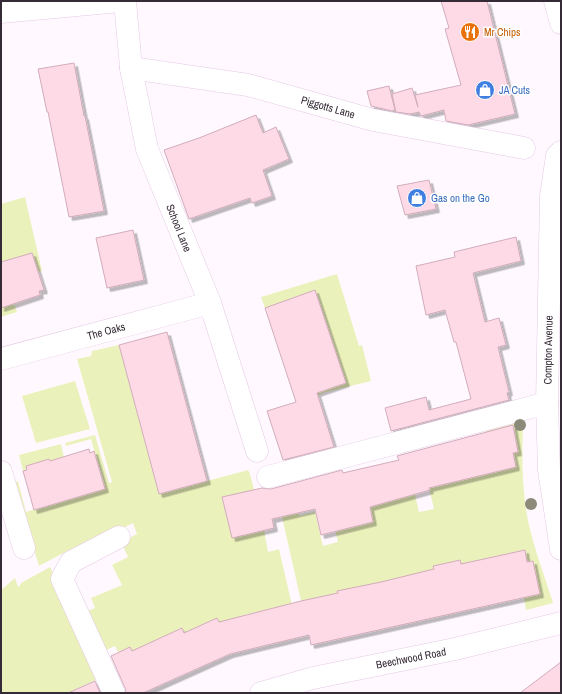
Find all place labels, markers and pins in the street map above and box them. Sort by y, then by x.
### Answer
restaurant icon: Mr Chips [459,21,481,43]
place label: Mr Chips [484,25,521,39]
shop icon: JA Cuts [474,79,496,101]
place label: JA Cuts [499,83,531,97]
shop icon: Gas on the Go [406,187,428,209]
place label: Gas on the Go [431,191,490,205]

